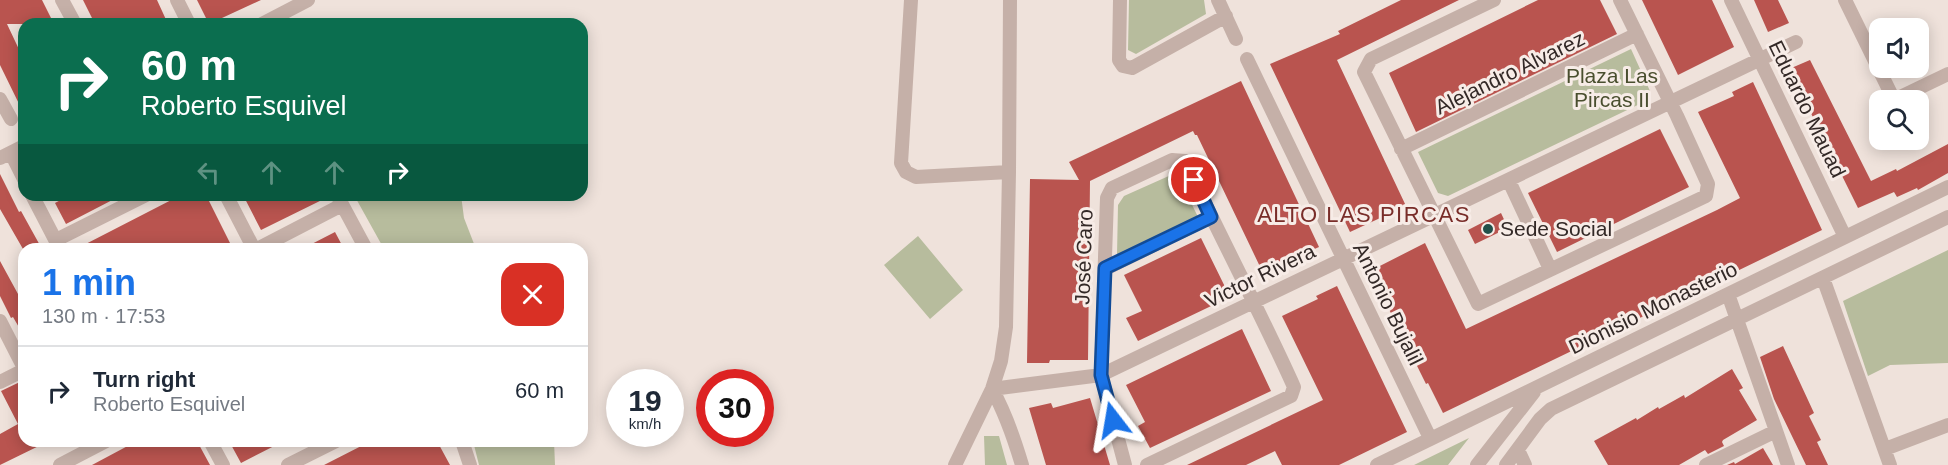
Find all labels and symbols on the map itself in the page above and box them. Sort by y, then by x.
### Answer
street label: Alejandro Alvarez [1431,26,1588,119]
street label: Eduardo Mauad [1764,37,1851,181]
park label: Plaza Las Pircas II [1566,64,1658,111]
pin [1168,154,1219,205]
district label: ALTO LAS PIRCAS [1257,202,1471,227]
street label: José Caro [1070,209,1097,305]
place label: Sede Social [1500,217,1612,240]
marker: Sede Social [1481,222,1495,236]
street label: Victor Rivera [1201,239,1319,312]
street label: Antonio Bujalil [1349,239,1428,369]
street label: Dionisio Monasterio [1565,257,1741,358]
speed limit sign: 30 [696,369,774,447]
position arrow [1081,388,1145,452]

